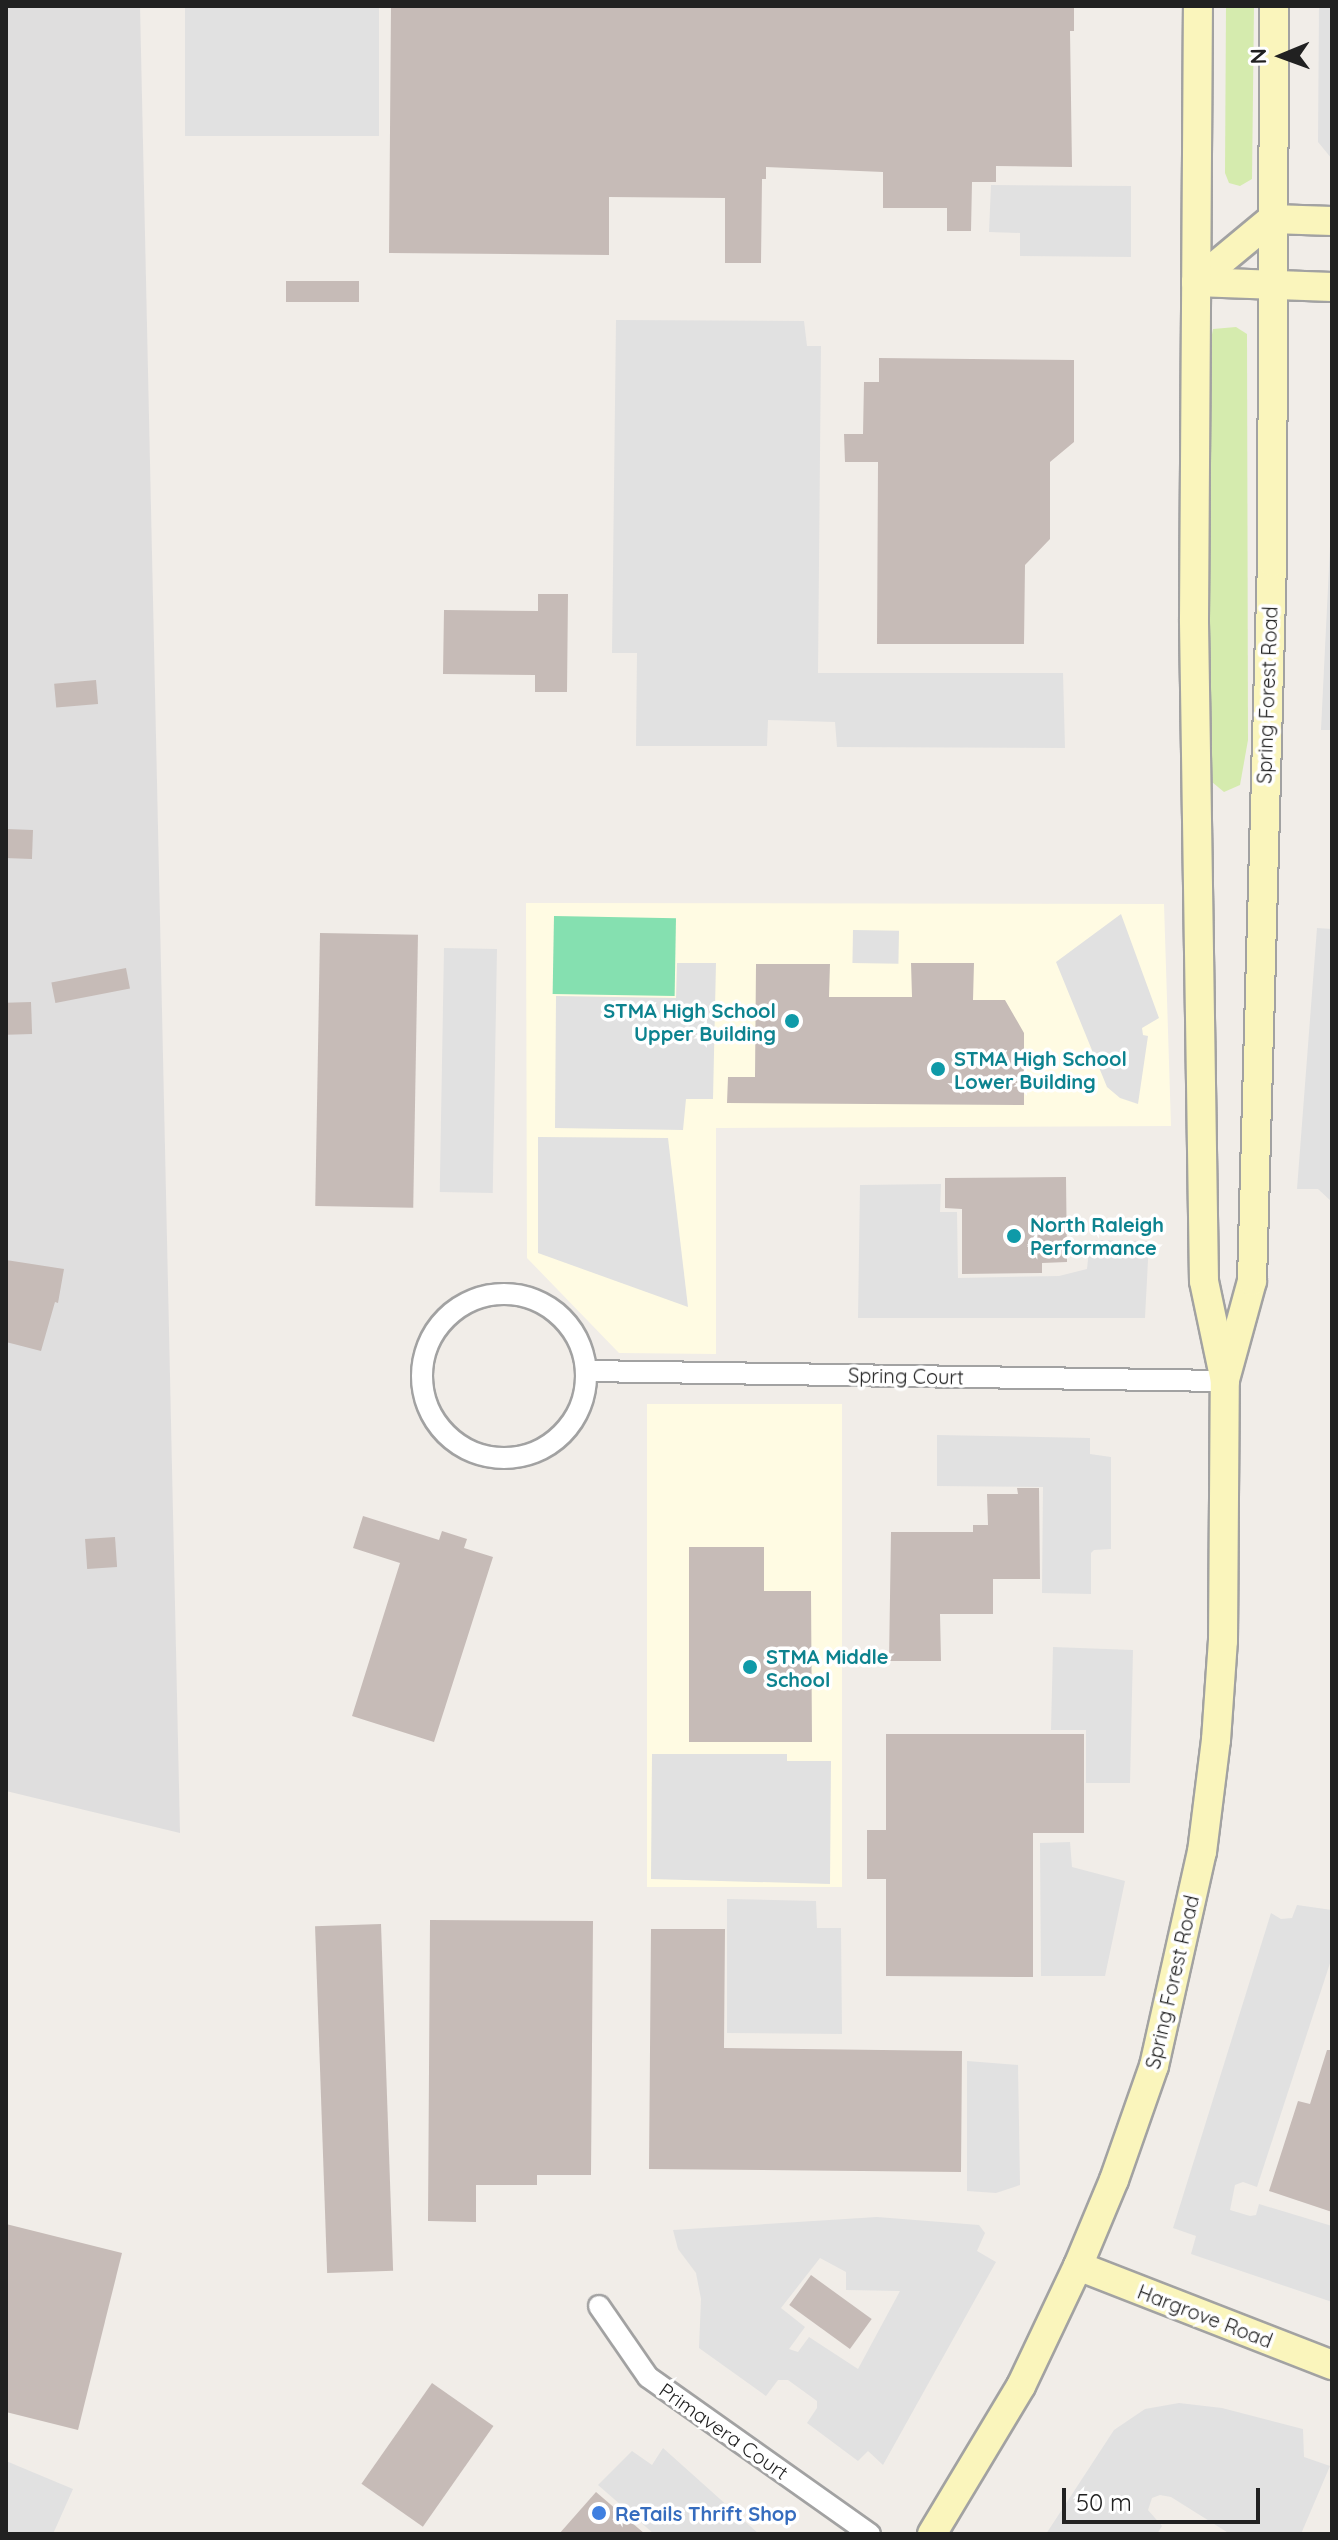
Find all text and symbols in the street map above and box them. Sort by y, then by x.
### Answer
north arrow [1242,16,1322,96]
text: N [1244,48,1272,65]
street label: Spring Forest Road [1252,606,1282,784]
place label: STMA High School Upper Building [603,998,776,1045]
marker: STMA High School Upper Building [783,1012,801,1030]
place label: STMA High School Lower Building [954,1046,1127,1093]
marker: STMA High School Lower Building [929,1060,947,1078]
place label: North Raleigh Performance [1030,1212,1164,1259]
marker: North Raleigh Performance [1005,1227,1023,1245]
street label: Spring Court [848,1363,964,1389]
place label: STMA Middle School [766,1644,888,1691]
marker: STMA Middle School [741,1658,759,1676]
street label: Spring Forest Road [1140,1893,1204,2071]
street label: Hargrove Road [1134,2279,1276,2353]
street label: Primavera Court [655,2378,793,2484]
scale bar [1066,2472,1264,2522]
text: 50 m [1076,2487,1132,2517]
place label: ReTails Thrift Shop [615,2501,797,2525]
marker: ReTails Thrift Shop [590,2504,608,2522]

